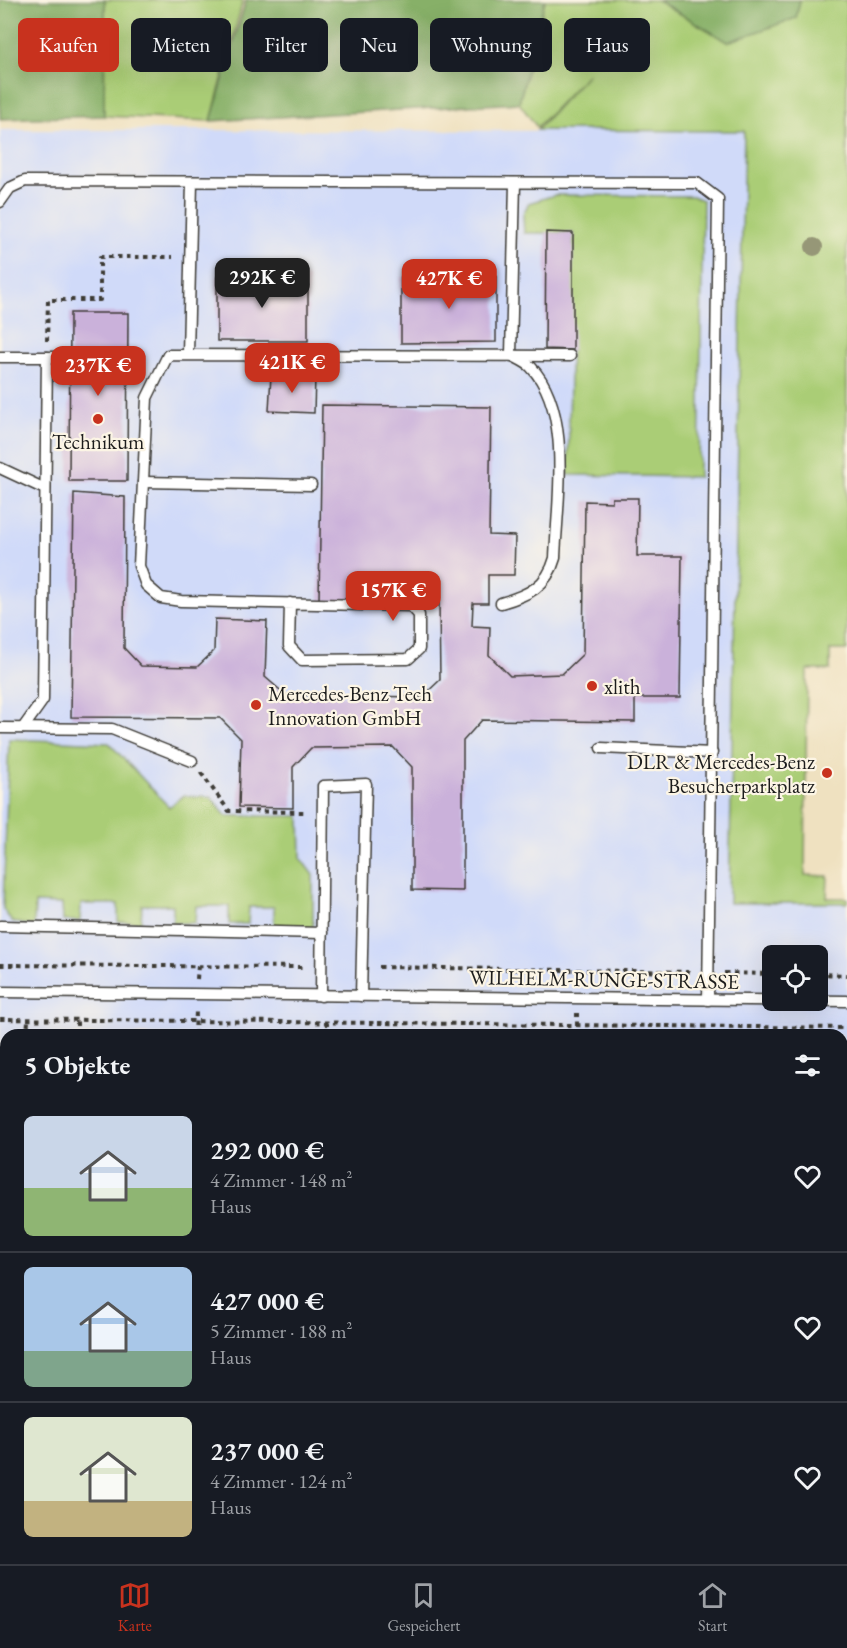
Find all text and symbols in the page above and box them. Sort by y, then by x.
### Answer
chip: Kaufen [18,18,119,72]
chip: Mieten [131,18,231,72]
chip: Filter [243,18,328,72]
chip: Neu [340,18,418,72]
chip: Wohnung [430,18,552,72]
chip: Haus [564,18,650,72]
pin: 292K € [213,258,311,309]
pin: 427K € [400,259,498,310]
text: 292K € [229,264,295,290]
text: 427K € [416,265,482,291]
pin: 421K € [243,343,341,394]
pin: 237K € [49,346,147,397]
text: 421K € [259,349,325,375]
text: 237K € [65,352,131,378]
marker: Technikum [91,412,105,426]
place label: Technikum [52,428,144,455]
pin: 157K € [344,571,442,622]
text: 157K € [360,577,426,603]
place label: xlith [604,673,641,700]
marker: xlith [585,679,599,693]
place label: Mercedes-Benz Tech Innovation GmbH [268,680,432,731]
marker: Mercedes-Benz Tech Innovation GmbH [249,698,263,712]
place label: DLR & Mercedes-Benz Besucherparkplatz [627,748,815,799]
marker: DLR & Mercedes-Benz Besucherparkplatz [820,766,834,780]
map controls [762,945,828,1011]
button: locate [762,945,828,1011]
street label: WILHELM-RUNGE-STRASSE [469,963,739,995]
text: 5 Objekte [24,1048,130,1082]
icon: filters [791,1049,824,1082]
text: 292 000 € [210,1133,324,1167]
icon: home [72,1140,144,1212]
icon: heart [791,1160,824,1193]
text: 4 Zimmer · 148 m² [210,1167,353,1193]
text: Haus [210,1193,251,1219]
text: 427 000 € [210,1284,324,1318]
icon: home [72,1291,144,1363]
icon: heart [791,1311,824,1344]
text: 5 Zimmer · 188 m² [210,1318,353,1344]
text: Haus [210,1344,251,1370]
text: 237 000 € [210,1434,324,1468]
icon: home [72,1441,144,1513]
icon: heart [791,1461,824,1494]
text: 4 Zimmer · 124 m² [210,1468,353,1494]
text: Haus [210,1494,251,1520]
tab: Karte [118,1579,152,1636]
tab: Gespeichert [387,1579,460,1636]
tab: Start [696,1579,729,1636]

